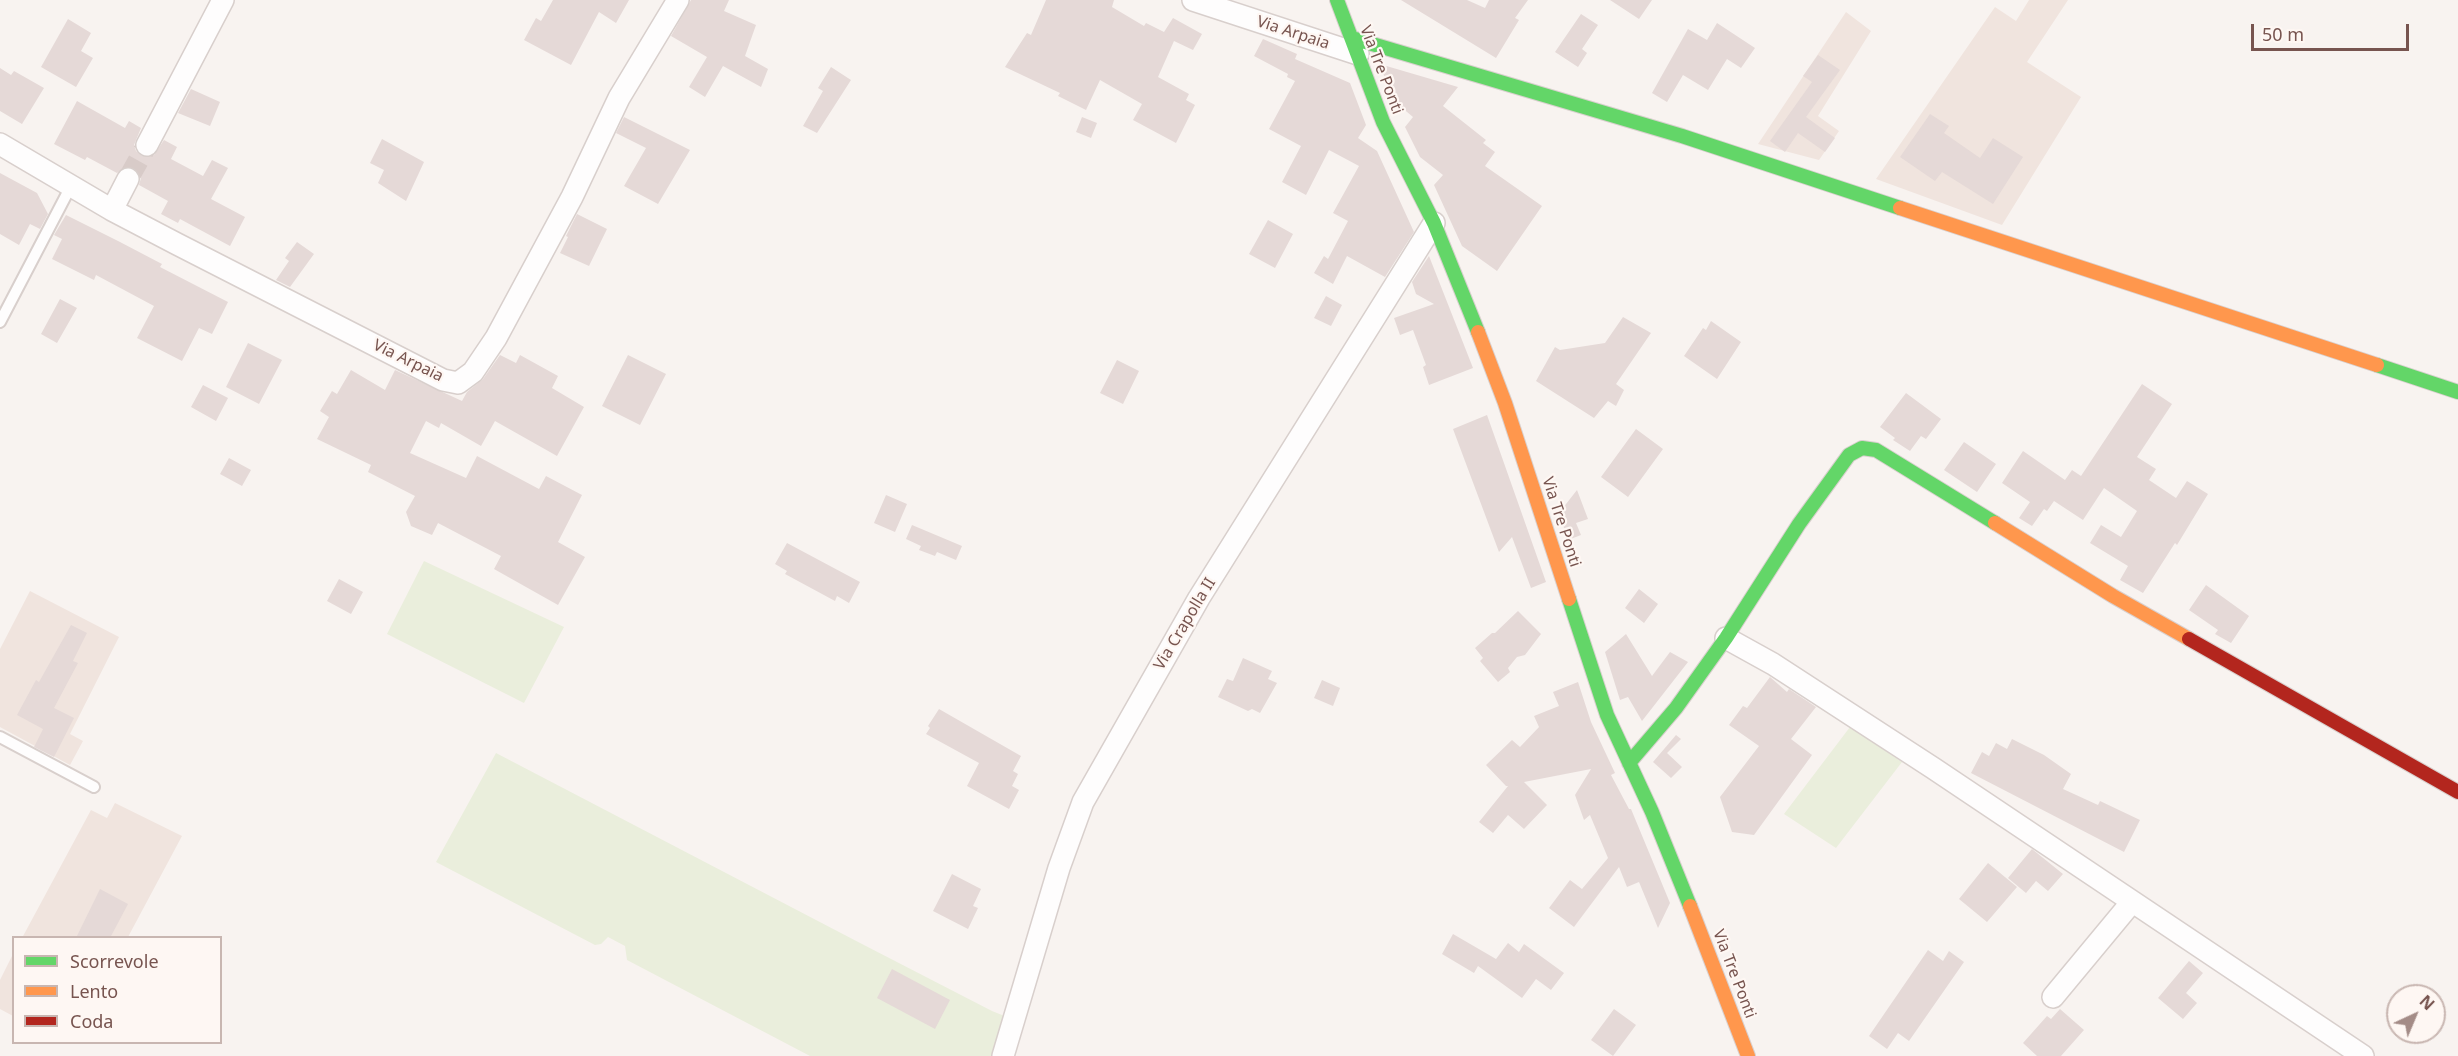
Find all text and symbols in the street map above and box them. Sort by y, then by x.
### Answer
street label: Via Arpaia [1254,12,1332,54]
scale bar [2254,12,2412,50]
text: 50 m [2262,22,2304,46]
street label: Via Tre Ponti [1355,23,1407,117]
street label: Via Arpaia [370,336,446,386]
street label: Via Tre Ponti [1537,475,1585,569]
street label: Via Crapolla II [1150,574,1220,674]
street label: Via Tre Ponti [1708,927,1760,1021]
legend [12,936,222,1044]
text: Scorrevole [70,949,159,973]
text: Lento [70,979,118,1003]
north arrow [2386,984,2446,1044]
text: N [2415,990,2439,1015]
text: Coda [70,1009,113,1033]

